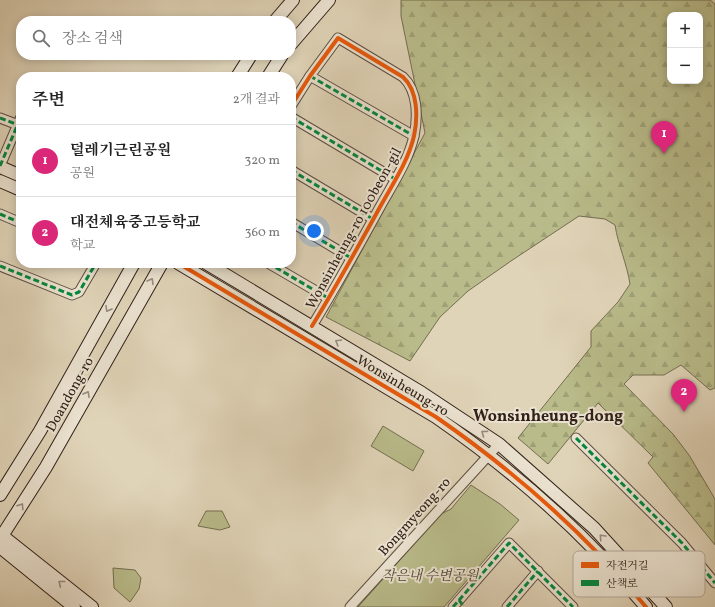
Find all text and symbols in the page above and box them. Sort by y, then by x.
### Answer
map controls [667,12,703,84]
button: + [667,12,703,48]
search box [16,16,296,60]
icon: search [30,27,52,49]
text: 장소 검색 [62,29,123,50]
button: − [667,48,703,84]
text: 주변 [32,89,65,112]
text: 2개 결과 [233,91,280,109]
pin: 1 [651,121,677,154]
text: 덜레기근린공원 [70,141,171,162]
street label: Wonsinheung-ro 100beon-gil [302,145,407,313]
text: 1 [42,152,48,170]
text: 320 m [245,152,280,170]
text: 공원 [70,165,95,183]
text: 대전체육중고등학교 [70,213,200,234]
your location [304,221,324,241]
text: 2 [42,224,48,242]
text: 360 m [245,224,280,242]
text: 학교 [70,237,95,255]
one-way arrow [146,278,154,285]
one-way arrow [106,305,113,312]
one-way arrow [335,339,342,346]
street label: Wonsinheung-ro [352,351,452,421]
street label: Doandong-ro [42,354,99,436]
pin: 2 [671,379,697,412]
one-way arrow [82,391,89,398]
district label: Wonsinheung-dong [473,406,623,428]
one-way arrow [481,431,488,438]
street label: Bongmyeong-ro [375,474,456,560]
one-way arrow [16,503,23,510]
one-way arrow [599,534,607,542]
legend [573,551,705,597]
text: 자전거길 [606,559,649,574]
park label: 작은내 수변공원 [381,567,480,586]
text: 산책로 [606,577,638,592]
one-way arrow [59,580,66,587]

